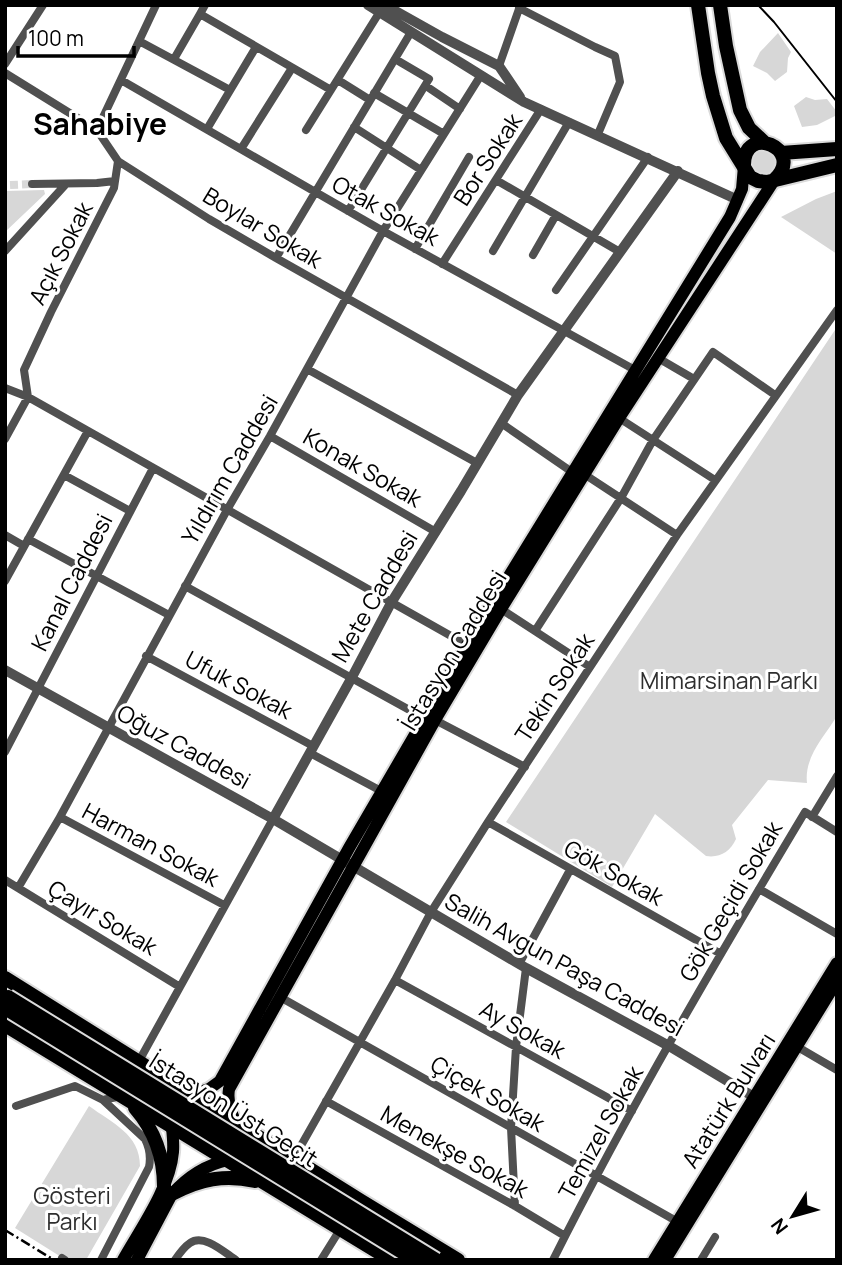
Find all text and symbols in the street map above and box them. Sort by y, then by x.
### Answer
scale bar [18,14,133,58]
text: 100 m [28,24,84,52]
district label: Sahabiye [33,103,167,144]
street label: Bor Sokak [445,106,529,211]
street label: Otak Sokak [327,167,446,253]
street label: Boylar Sokak [197,179,329,275]
street label: Açık Sokak [20,195,100,310]
street label: Yıldırım Caddesi [173,388,285,550]
street label: Konak Sokak [298,420,429,514]
street label: Kanal Caddesi [23,508,119,656]
street label: Mete Caddesi [323,524,425,668]
street label: İstasyon Caddesi [392,564,514,736]
street label: Tekin Sokak [507,626,601,748]
street label: Ufuk Sokak [180,642,299,726]
park label: Mimarsinan Parkı [640,664,818,696]
street label: Oğuz Caddesi [111,696,257,796]
street label: Harman Sokak [77,794,226,894]
street label: Gök Geçidi Sokak [671,814,789,987]
street label: Gök Sokak [558,832,670,913]
street label: Çayır Sokak [42,872,164,963]
street label: Salih Avgun Paşa Caddesi [439,885,691,1043]
street label: Ay Sokak [474,992,572,1066]
street label: Atatürk Bulvarı [674,1026,782,1174]
street label: İstasyon Üst Geçit [144,1044,324,1174]
street label: Çiçek Sokak [425,1047,552,1139]
street label: Temizel Sokak [550,1059,650,1204]
street label: Menekşe Sokak [375,1097,535,1205]
park label: Gösteri Parkı [33,1179,111,1237]
north arrow [758,1181,828,1251]
text: N [765,1213,794,1240]

